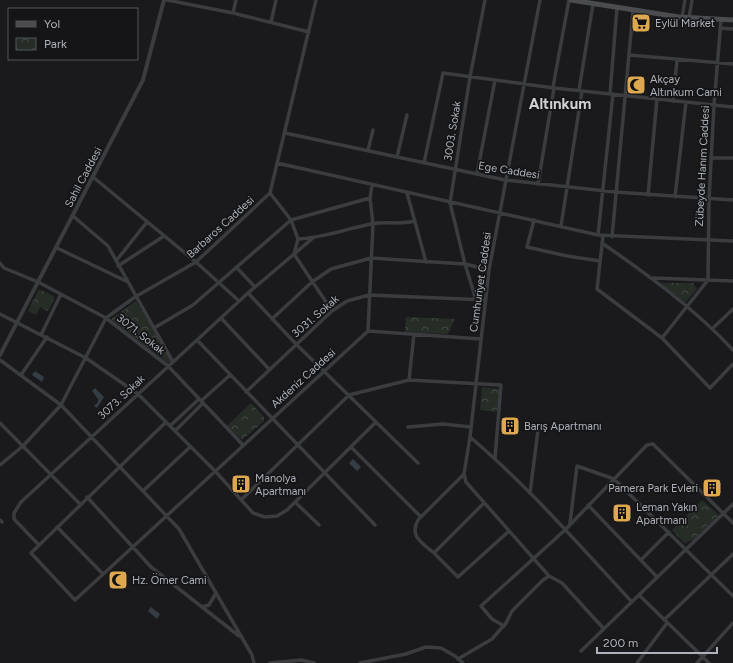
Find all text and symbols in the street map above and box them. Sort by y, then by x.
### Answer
legend [8,8,138,60]
supermarket icon: Eylül Market [630,12,652,34]
text: Yol [44,17,60,31]
place label: Eylül Market [655,17,715,30]
text: Park [44,37,67,51]
place label: Akçay Altınkum Cami [650,73,722,99]
mosque icon: Akçay Altınkum Cami [625,74,647,96]
district label: Altınkum [529,95,591,113]
street label: 3003. Sokak [441,100,464,162]
street label: Zübeyde Hanım Caddesi [693,105,712,227]
street label: Sahil Caddesi [62,145,105,210]
street label: Ege Caddesi [477,159,540,182]
street label: Barbaros Caddesi [184,194,257,261]
street label: Cumhuriyet Caddesi [467,231,494,333]
street label: 3031. Sokak [289,292,342,340]
street label: 3071. Sokak [114,311,168,358]
street label: Akdeniz Caddesi [268,346,338,411]
street label: 3073. Sokak [95,372,148,422]
building icon: Barış Apartmanı [499,415,521,437]
place label: Barış Apartmanı [524,420,602,433]
place label: Manolya Apartmanı [255,472,306,498]
building icon: Manolya Apartmanı [230,473,252,495]
building icon: Pamera Park Evleri [701,477,723,499]
place label: Pamera Park Evleri [608,482,698,495]
place label: Leman Yakın Apartmanı [636,501,697,527]
building icon: Leman Yakın Apartmanı [611,502,633,524]
mosque icon: Hz. Ömer Cami [107,569,129,591]
place label: Hz. Ömer Cami [132,573,206,587]
scale bar [597,629,717,655]
text: 200 m [603,636,638,650]

